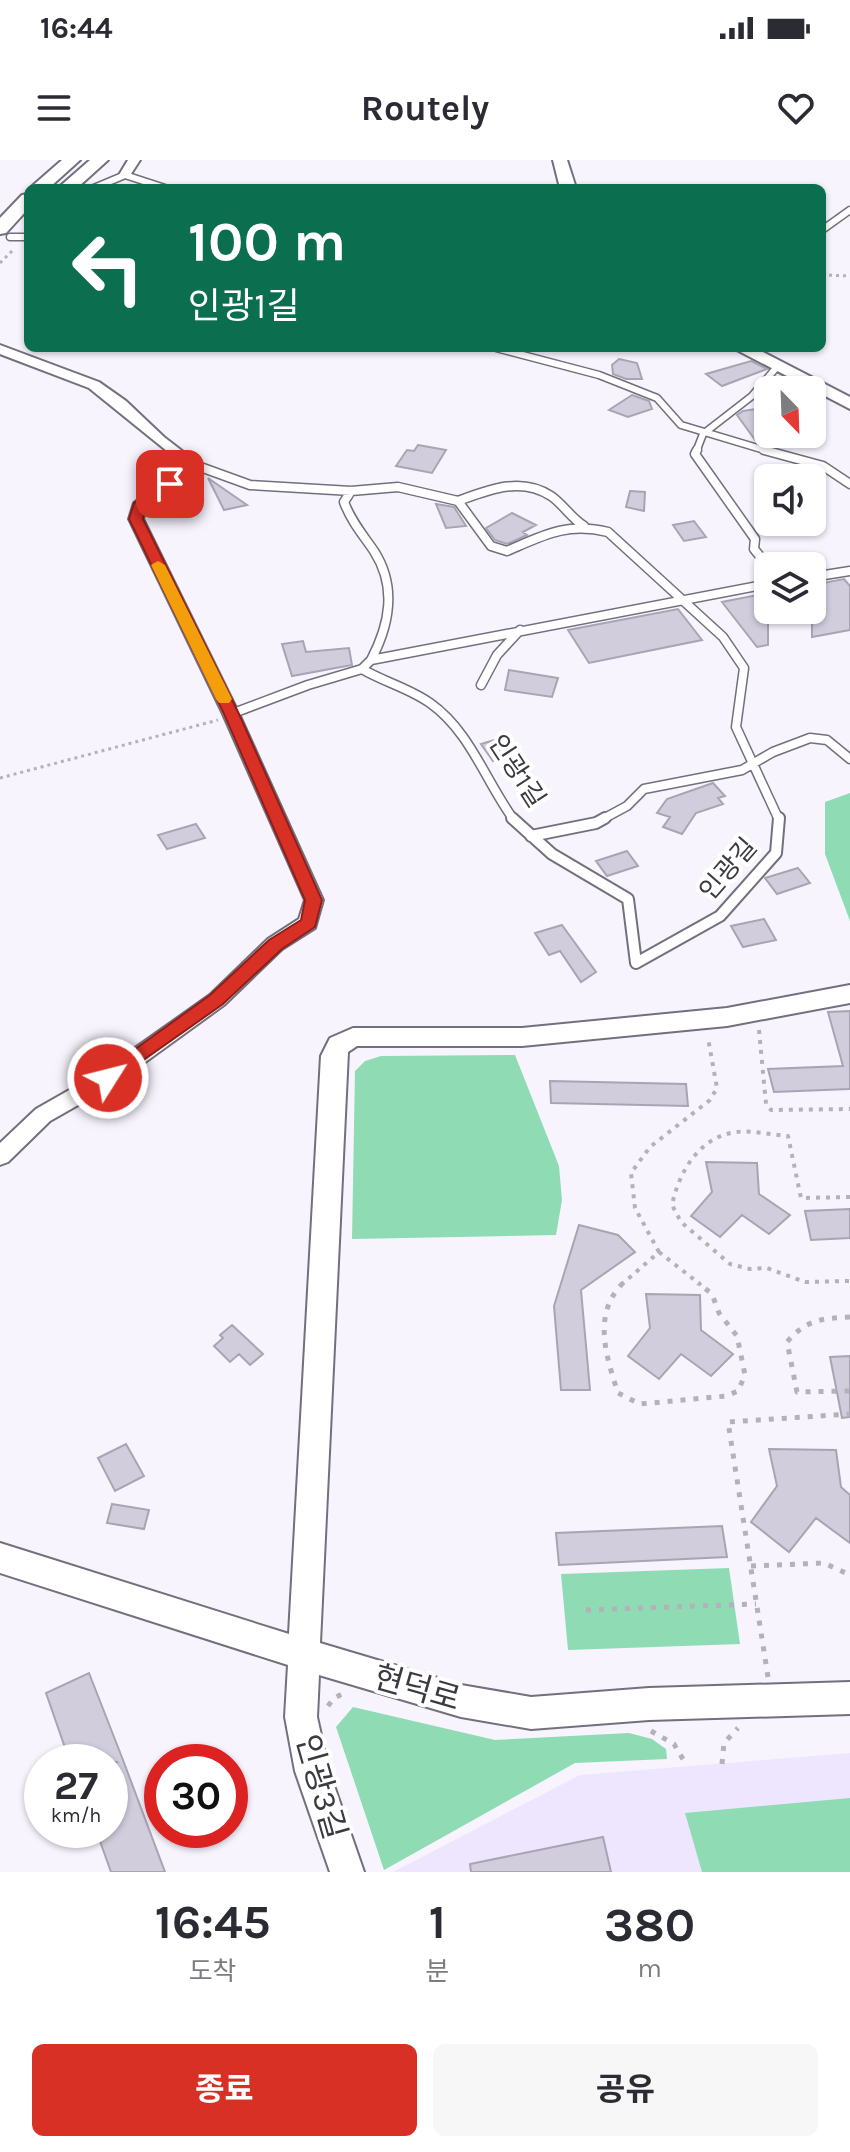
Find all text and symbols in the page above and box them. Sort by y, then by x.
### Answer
text: 16:44 [40,10,113,46]
icon: menu [32,86,76,130]
icon: heart [774,86,818,130]
text: Routely [361,87,489,129]
text: 100 m [188,209,346,274]
icon: left [56,216,160,320]
text: 인광1길 [188,285,299,327]
north arrow [754,376,826,448]
map controls [754,376,826,624]
pin [136,450,204,518]
icon: arrive [148,462,192,506]
button: sound [754,464,826,536]
button: layers [754,552,826,624]
street label: 인광1길 [482,729,552,813]
street label: 인광길 [693,832,763,906]
position arrow [66,1036,150,1120]
street label: 현덕로 [369,1658,465,1718]
street label: 인광3길 [288,1730,354,1844]
speed limit sign: 30 [144,1744,248,1848]
text: 27 [54,1762,98,1809]
text: km/h [51,1804,101,1827]
text: 16:45 [155,1894,270,1950]
text: 1 [429,1894,446,1950]
text: 380 [604,1897,695,1953]
text: m [637,1953,662,1984]
text: 도착 [189,1956,237,1987]
text: 분 [425,1956,449,1987]
button: 종료 [32,2044,417,2136]
button: 공유 [433,2044,818,2136]

